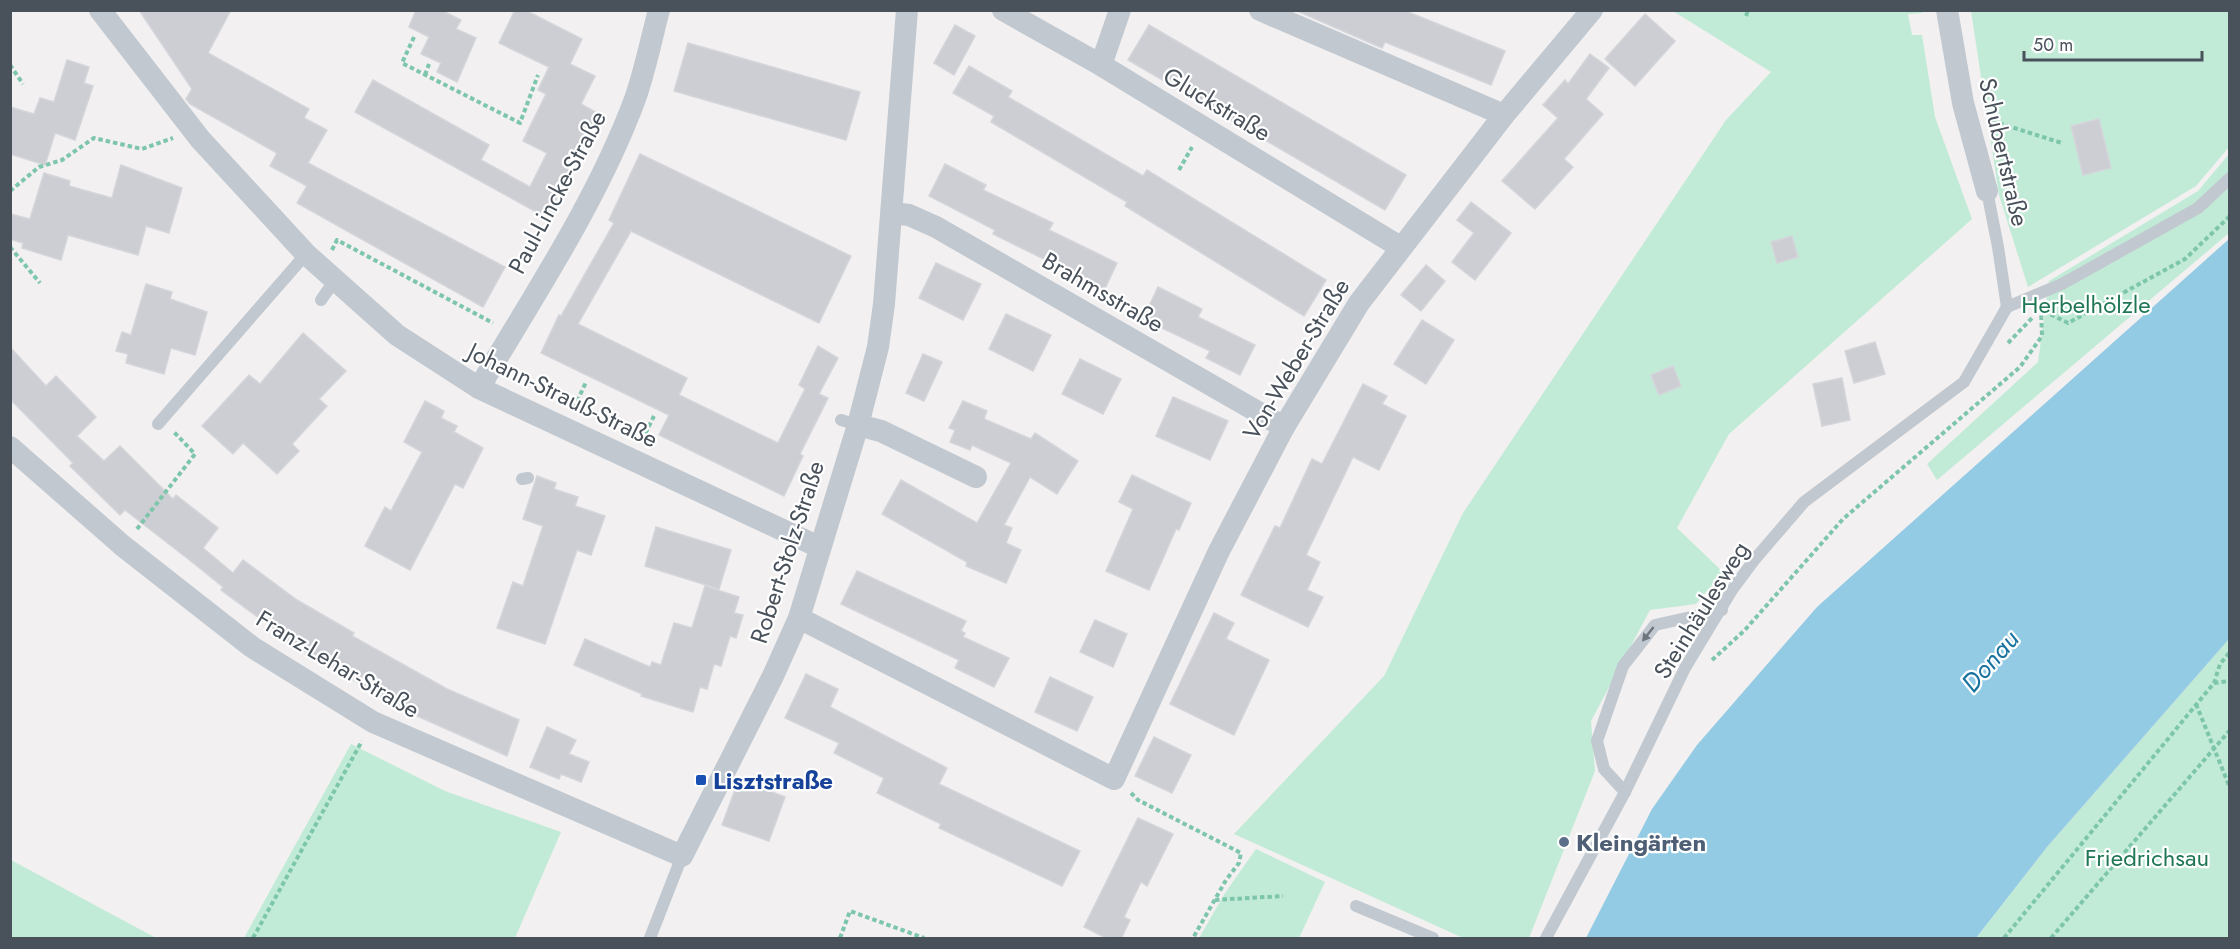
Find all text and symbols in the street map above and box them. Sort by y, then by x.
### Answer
scale bar [2024,24,2202,62]
text: 50 m [2033,32,2073,58]
street label: Gluckstraße [1157,58,1277,150]
street label: Schubertstraße [1970,75,2038,229]
street label: Paul-Lincke-Straße [499,104,615,280]
street label: Brahmsstraße [1036,243,1170,341]
street label: Von-Weber-Straße [1234,272,1358,446]
park label: Herbelhölzle [2021,287,2151,322]
street label: Johann-Strauß-Straße [459,332,664,456]
street label: Robert-Stolz-Straße [741,456,833,648]
street label: Steinhäulesweg [1645,534,1757,686]
street label: Franz-Lehar-Straße [250,601,426,727]
water label: Donau [1952,621,2028,701]
one-way arrow [1642,626,1655,642]
place label: Lisztstraße [713,763,833,798]
marker: Lisztstraße [694,773,708,787]
place label: Kleingärten [1576,825,1706,860]
marker: Kleingärten [1557,835,1571,849]
park label: Friedrichsau [2085,840,2209,875]

